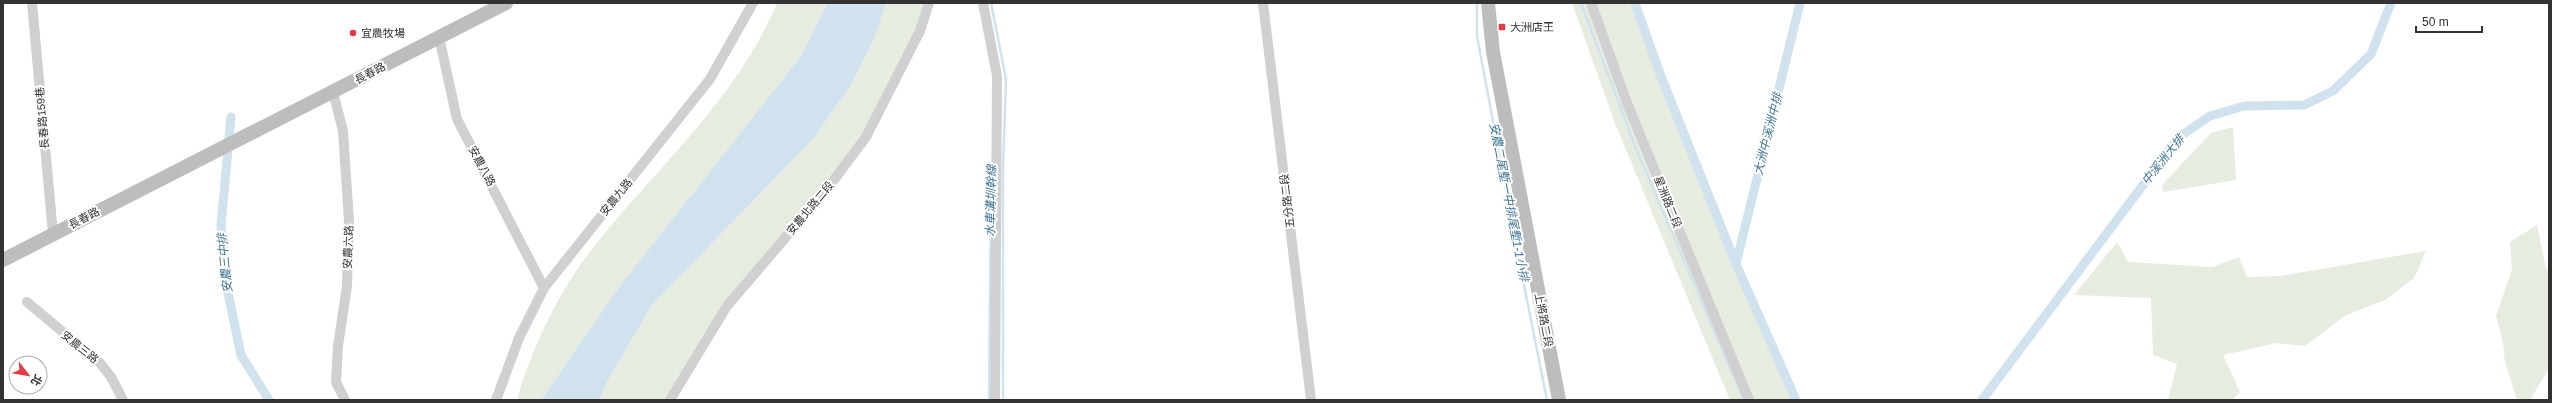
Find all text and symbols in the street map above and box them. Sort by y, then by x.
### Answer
scale bar [2416,8,2482,34]
text: 50 m [2422,15,2449,29]
place label: 大洲店王 [1510,21,1554,33]
marker: 大洲店王 [1497,22,1507,32]
place label: 宜農牧場 [361,27,405,39]
marker: 宜農牧場 [348,28,358,38]
street label: 長春路 [353,60,387,86]
street label: 長春路159巷 [33,86,51,150]
water label: 大洲中溪洲中排 [1751,90,1785,176]
water label: 安農二尾塹一中排尾塹1-1小排 [1487,121,1532,284]
water label: 中溪洲大排 [2139,131,2189,188]
street label: 安農八路 [466,144,498,188]
water label: 水車溝圳幹線 [983,163,999,237]
street label: 五分路二段 [1278,173,1296,229]
street label: 星洲路二段 [1652,174,1684,230]
street label: 安農九路 [597,176,635,218]
street label: 安農北路二段 [784,179,836,237]
street label: 長春路 [67,205,101,231]
street label: 安農六路 [341,225,355,269]
water label: 安農三中排 [215,230,235,294]
street label: 上將路二段 [1533,292,1555,348]
street label: 安農三路 [59,328,101,366]
north arrow [8,355,48,395]
text: 北 [29,372,45,388]

